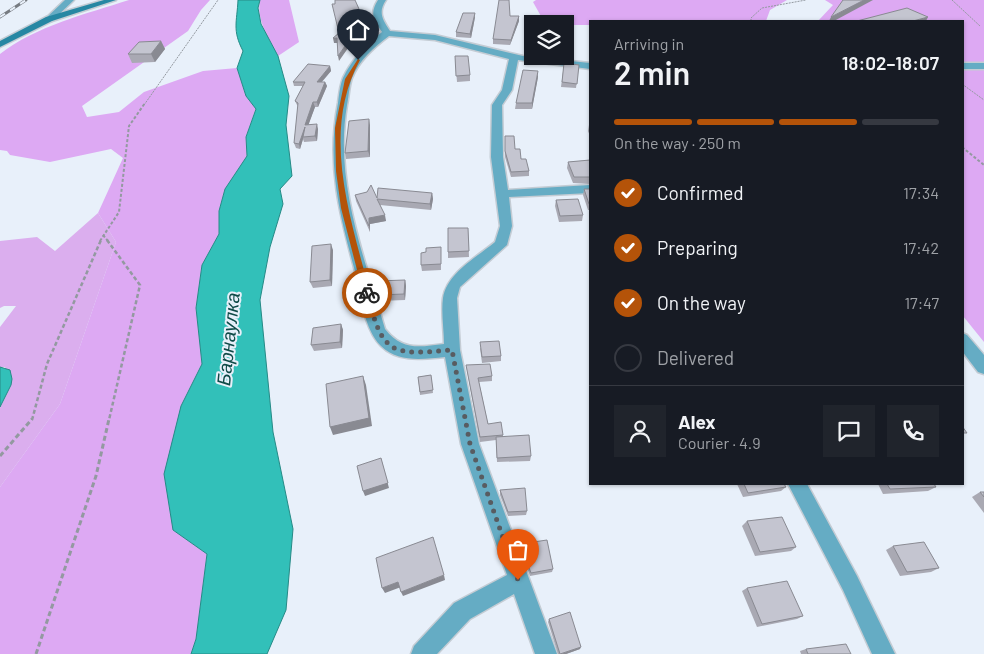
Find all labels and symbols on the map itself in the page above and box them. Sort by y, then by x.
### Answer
pin [337,9,379,60]
courier [342,268,392,318]
water label: Барнаулка [211,291,244,387]
pin [497,529,539,580]

